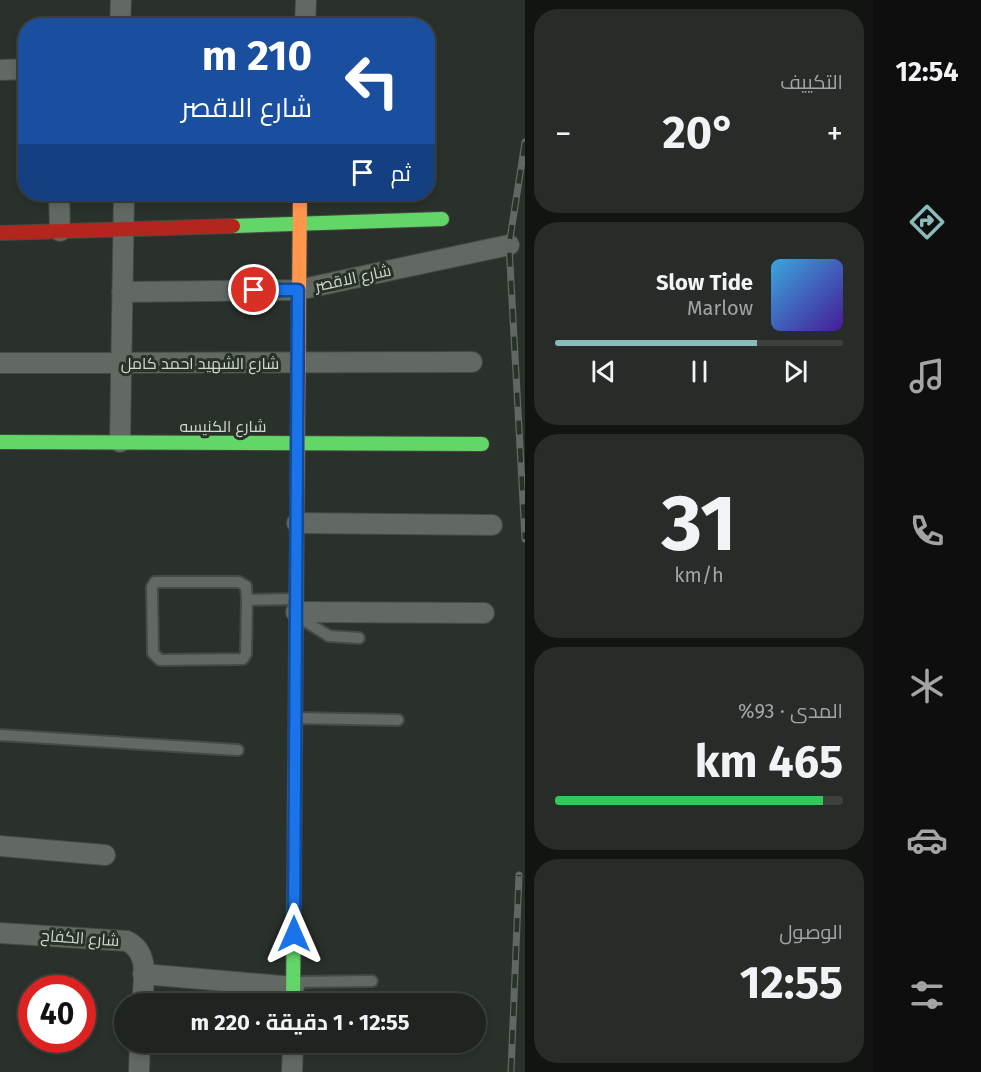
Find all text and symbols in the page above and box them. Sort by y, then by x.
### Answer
text: 210 m [202,31,312,81]
icon: left [333,42,411,120]
text: 12:54 [896,56,958,88]
text: التكييف [780,70,843,94]
text: شارع الاقصر [181,92,312,124]
text: 20° [662,106,736,160]
text: − [555,114,572,154]
text: + [827,114,843,154]
icon: arrive [346,156,379,189]
text: ثم [391,160,411,187]
icon: directions [906,201,948,243]
street label: شارع الاقصر [312,261,393,298]
pin [228,264,279,315]
text: Slow Tide [656,269,753,296]
icon: arrive [237,273,270,306]
text: Marlow [687,296,753,320]
street label: شارع الشهيد احمد كامل [121,354,279,375]
icon: previous [587,355,620,388]
icon: pause [683,355,716,388]
icon: next [779,355,812,388]
icon: music [906,355,948,397]
street label: شارع الكنيسه [180,417,266,438]
text: 31 [661,477,737,571]
icon: phone [906,510,948,552]
text: km/h [674,563,724,587]
icon: climate [906,665,948,707]
text: المدى · 93% [738,699,843,723]
text: 465 km [695,735,843,789]
icon: car [906,819,948,861]
position arrow [262,902,326,966]
text: الوصول [779,920,843,944]
street label: شارع الكفاح [40,926,120,952]
text: 12:55 [740,956,843,1010]
icon: filters [906,974,948,1016]
speed limit sign: 40 [18,975,96,1053]
text: 12:55 · 1 دقيقة · 220 m [190,1009,410,1036]

